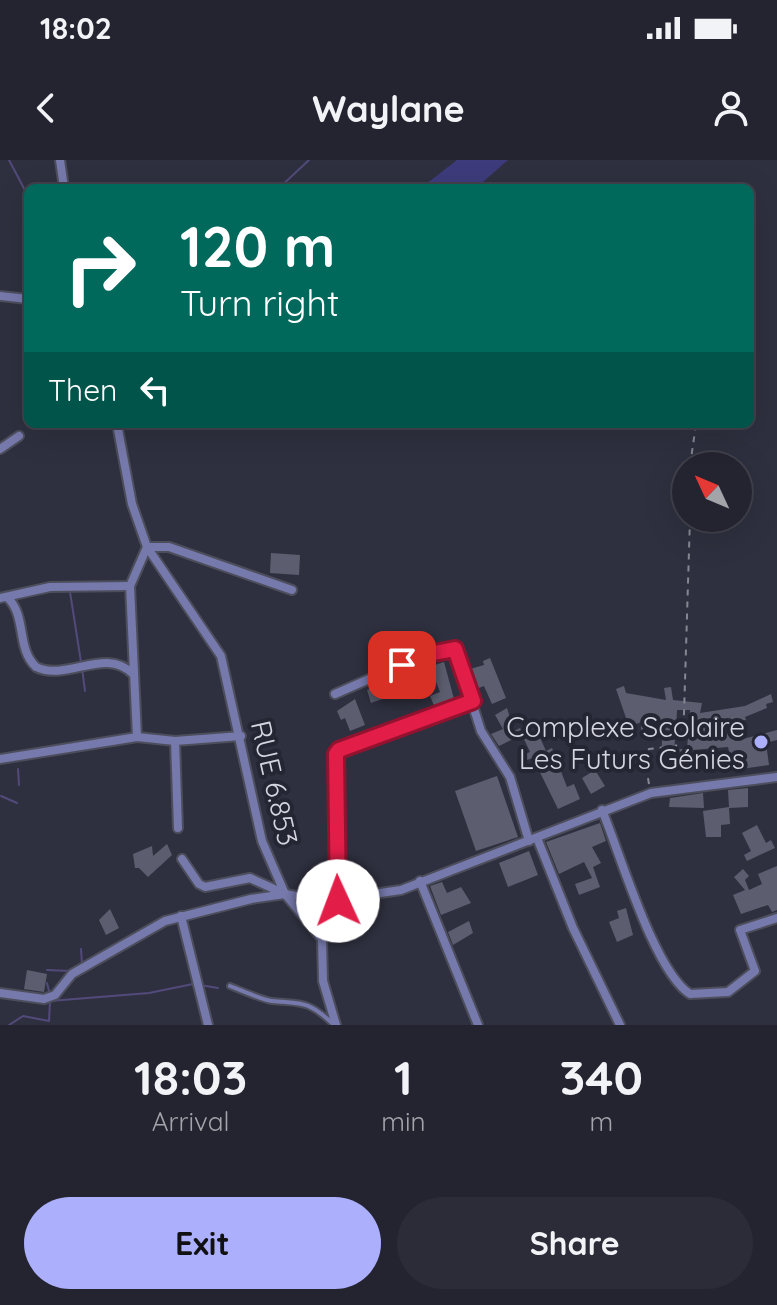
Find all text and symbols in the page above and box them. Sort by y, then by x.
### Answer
text: 18:02 [40,9,112,47]
icon: back [24,86,68,130]
text: Waylane [312,86,465,131]
icon: person [709,86,753,130]
text: 120 m [180,211,335,281]
icon: right [48,216,152,320]
text: Turn right [180,280,339,325]
icon: left [133,368,177,412]
text: Then [48,371,117,409]
north arrow [672,452,752,532]
map controls [672,452,752,532]
pin [368,631,436,699]
icon: arrive [380,643,424,687]
place label: Complexe Scolaire Les Futurs Génies [506,709,745,776]
street label: RUE 6.853 [244,717,306,849]
marker: Complexe Scolaire Les Futurs Génies [752,733,770,751]
position arrow [296,859,380,943]
text: 18:03 [134,1047,247,1107]
text: 1 [394,1047,413,1107]
text: 340 [560,1047,643,1107]
text: Arrival [152,1105,230,1138]
text: min [381,1105,426,1138]
text: m [589,1105,613,1138]
button: Exit [24,1197,381,1289]
button: Share [397,1197,753,1289]

